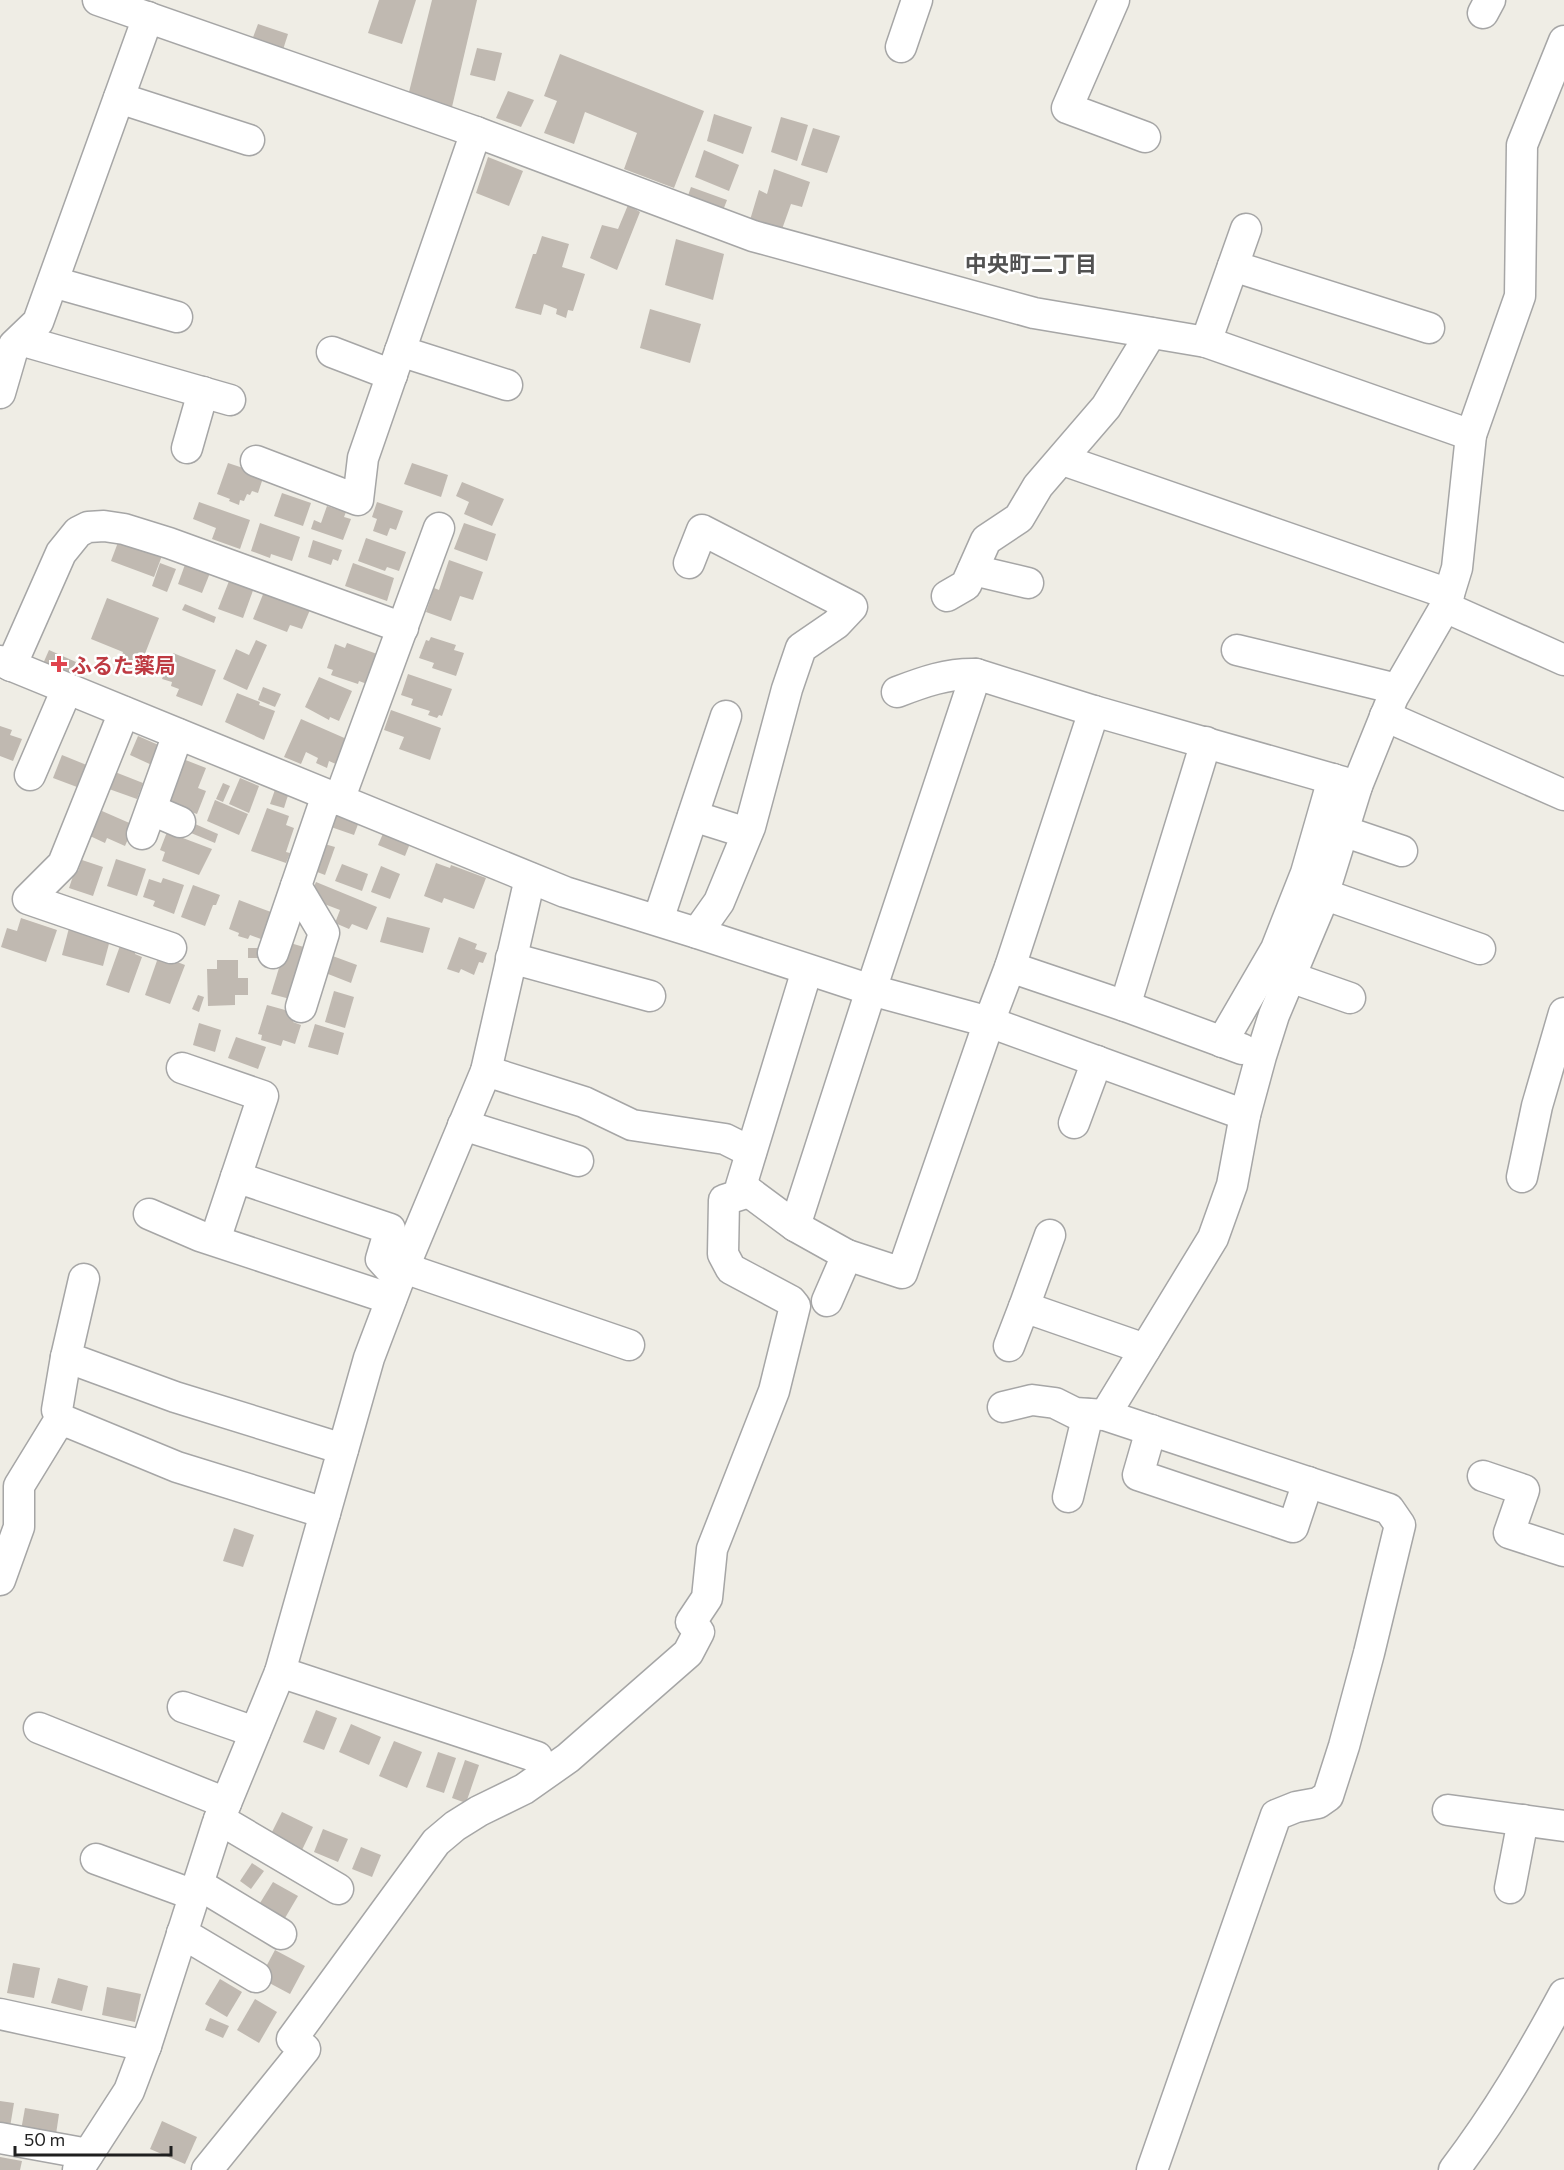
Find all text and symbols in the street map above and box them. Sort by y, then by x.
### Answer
district label: 中央町二丁目 [965,250,1097,277]
place label: ふるた薬局 [71,652,176,677]
marker: ふるた薬局 [52,657,66,671]
scale bar [15,2119,171,2157]
text: 50 m [24,2128,65,2150]

